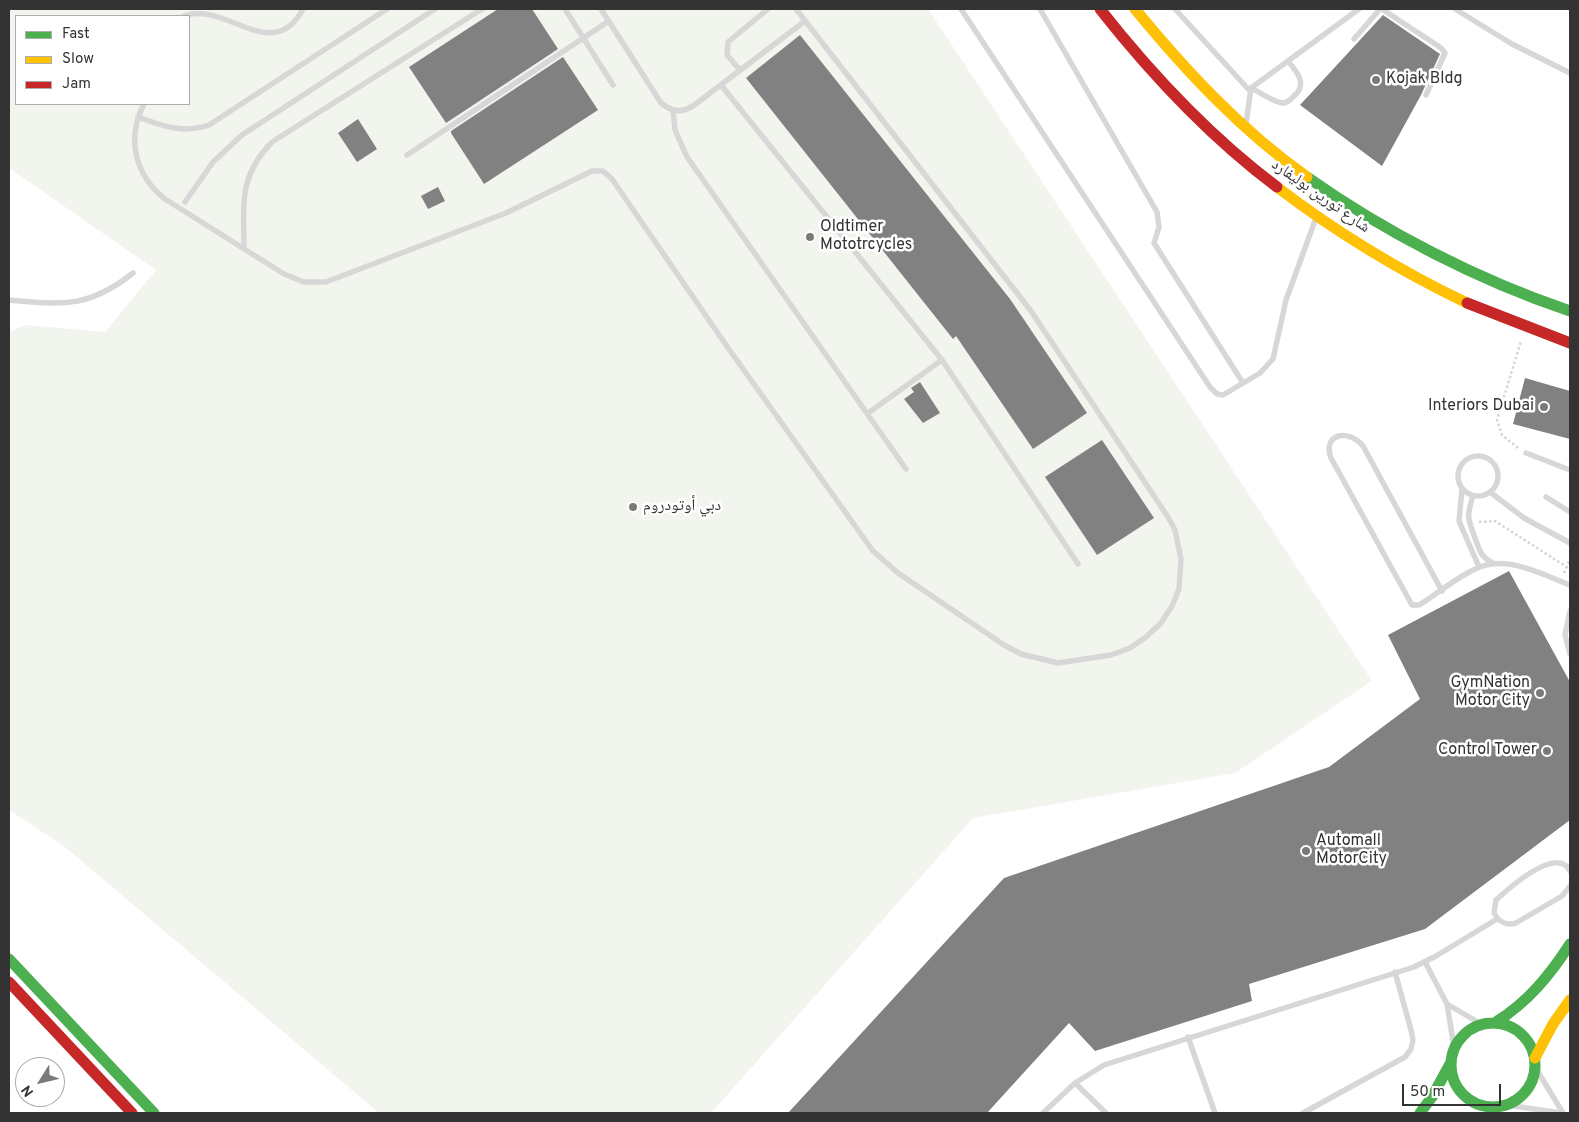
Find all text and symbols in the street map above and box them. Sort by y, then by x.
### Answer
legend [15,15,190,105]
text: Fast [62,25,90,44]
text: Slow [62,50,94,69]
place label: Kojak Bldg [1386,70,1463,90]
marker: Kojak Bldg [1370,74,1382,86]
text: Jam [62,75,91,94]
street label: شارع تورين بوليفارد [1267,156,1373,238]
place label: Oldtimer Mototrcycles [820,218,912,256]
marker: Oldtimer Mototrcycles [804,231,816,243]
place label: Interiors Dubai [1428,397,1534,417]
marker: Interiors Dubai [1538,401,1550,413]
place label: دبي أوتودروم [643,497,721,517]
marker: دبي أوتودروم [627,501,639,513]
place label: GymNation Motor City [1450,674,1530,712]
marker: GymNation Motor City [1534,687,1546,699]
place label: Control Tower [1438,741,1537,761]
marker: Control Tower [1541,745,1553,757]
place label: Automall MotorCity [1316,832,1387,870]
marker: Automall MotorCity [1300,845,1312,857]
north arrow [15,1057,65,1107]
scale bar [1404,1074,1503,1106]
text: N [18,1081,38,1100]
text: 50 m [1410,1083,1445,1102]

